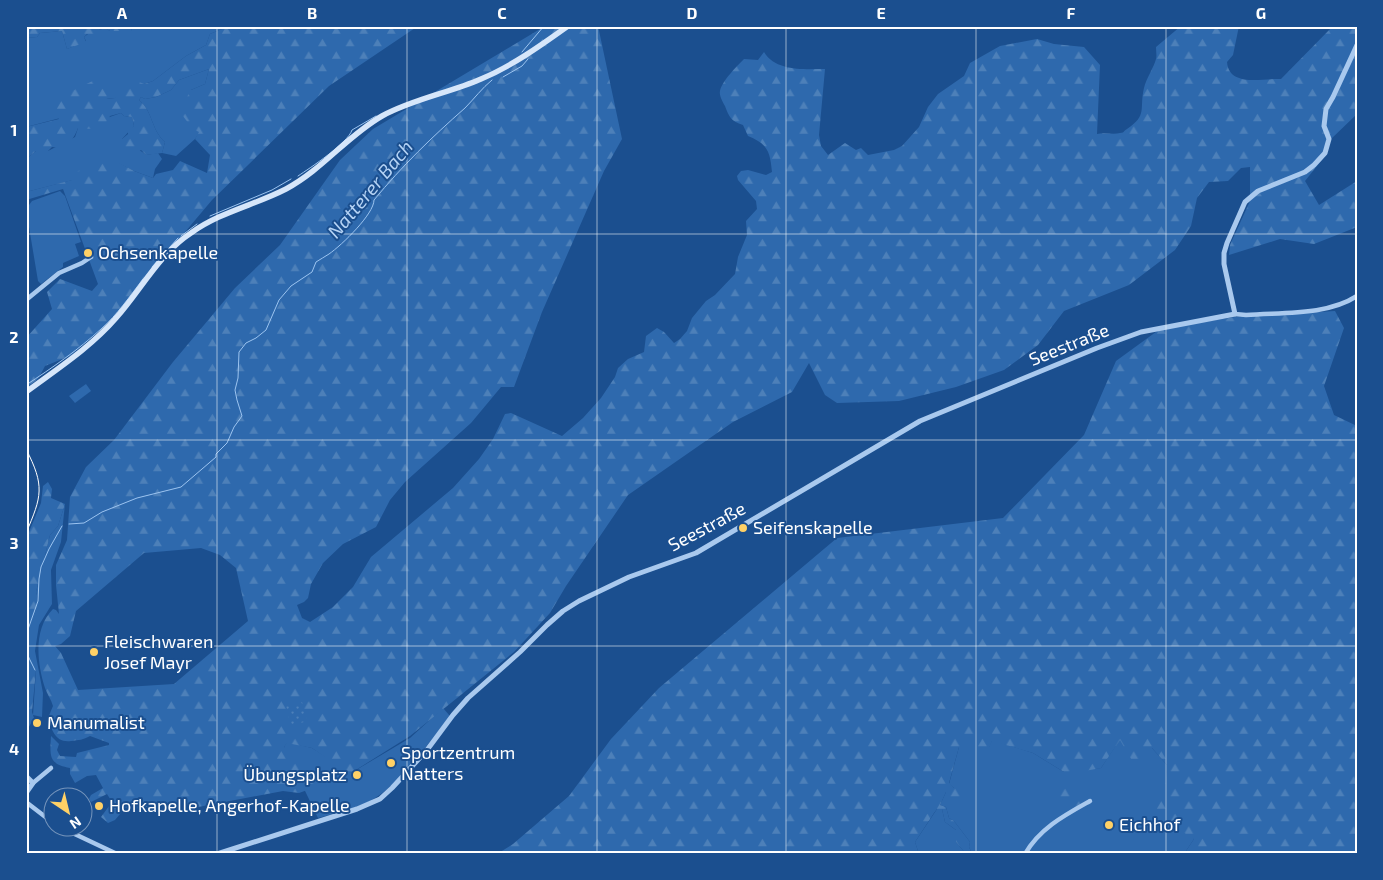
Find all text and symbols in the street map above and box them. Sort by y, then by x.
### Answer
text: A [117,3,128,22]
text: B [307,3,317,22]
text: C [497,3,507,22]
text: D [687,3,698,22]
text: E [876,3,886,22]
text: F [1067,3,1076,22]
text: G [1256,3,1266,22]
text: 1 [11,120,17,139]
water label: Natterer Bach [322,135,417,242]
place label: Ochsenkapelle [98,241,218,263]
marker: Ochsenkapelle [82,247,94,259]
street label: Seestraße [1025,318,1112,370]
text: 2 [9,327,19,346]
street label: Seestraße [664,497,749,556]
place label: Seifenskapelle [753,516,873,538]
marker: Seifenskapelle [737,522,749,534]
text: 3 [9,533,19,552]
place label: Fleischwaren Josef Mayr [104,630,213,673]
marker: Fleischwaren Josef Mayr [88,646,100,658]
place label: Manumalist [47,711,145,733]
marker: Manumalist [31,717,43,729]
text: 4 [9,739,19,758]
place label: Sportzentrum Natters [401,741,515,784]
marker: Sportzentrum Natters [385,757,397,769]
place label: Übungsplatz [243,763,347,785]
marker: Übungsplatz [351,769,363,781]
north arrow [42,788,92,838]
place label: Hofkapelle, Angerhof-Kapelle [109,794,350,816]
marker: Hofkapelle, Angerhof-Kapelle [93,800,105,812]
text: N [67,813,85,833]
place label: Eichhof [1119,813,1181,835]
marker: Eichhof [1103,819,1115,831]

